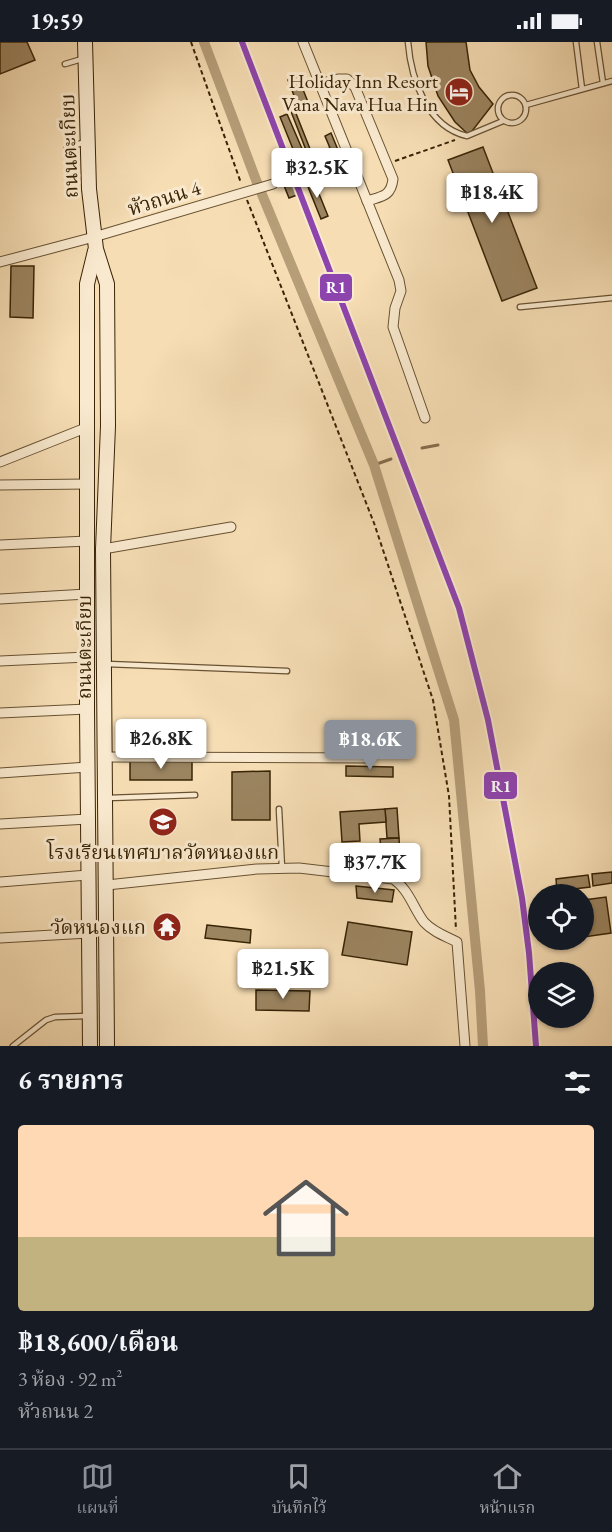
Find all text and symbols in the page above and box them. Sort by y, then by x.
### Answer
text: 19:59 [30,7,83,36]
place label: Holiday Inn Resort Vana Nava Hua Hin [282,68,439,117]
hotel icon: Holiday Inn Resort Vana Nava Hua Hin [443,76,475,108]
street label: ถนนตะเกียบ [54,93,84,199]
pin: ฿32.5K [268,148,366,199]
text: ฿32.5K [285,154,349,180]
pin: ฿18.4K [443,173,541,224]
street label: หัวถนน 4 [124,174,204,221]
text: ฿18.4K [460,179,524,205]
line badge: R1 [319,273,353,302]
text: R1 [326,277,346,298]
street label: ถนนตะเกียบ [71,595,97,699]
pin: ฿26.8K [112,719,210,770]
pin: ฿18.6K [321,720,419,771]
text: ฿26.8K [129,725,193,751]
text: ฿18.6K [338,726,402,752]
line badge: R1 [483,771,518,800]
text: R1 [491,776,511,797]
school or university icon: โรงเรียนเทศบาลวัดหนองแก [147,806,179,838]
place label: โรงเรียนเทศบาลวัดหนองแก [46,838,279,865]
pin: ฿37.7K [326,843,424,894]
text: ฿37.7K [343,849,407,875]
map controls [528,884,594,1028]
button: locate [528,884,594,950]
temple icon: วัดหนองแก [151,911,183,943]
place label: วัดหนองแก [50,914,146,940]
pin: ฿21.5K [234,949,332,1000]
text: ฿21.5K [251,955,315,981]
button: layers [528,962,594,1028]
text: 6 รายการ [18,1063,124,1097]
icon: filters [561,1066,594,1099]
icon: home [252,1164,360,1272]
text: ฿18,600/เดือน [18,1325,178,1359]
text: 3 ห้อง · 92 m² [18,1366,123,1392]
text: หัวถนน 2 [18,1398,93,1424]
tab: แผนที่ [77,1460,119,1522]
tab: บันทึกไว้ [272,1460,326,1522]
tab: หน้าแรก [479,1460,535,1522]

